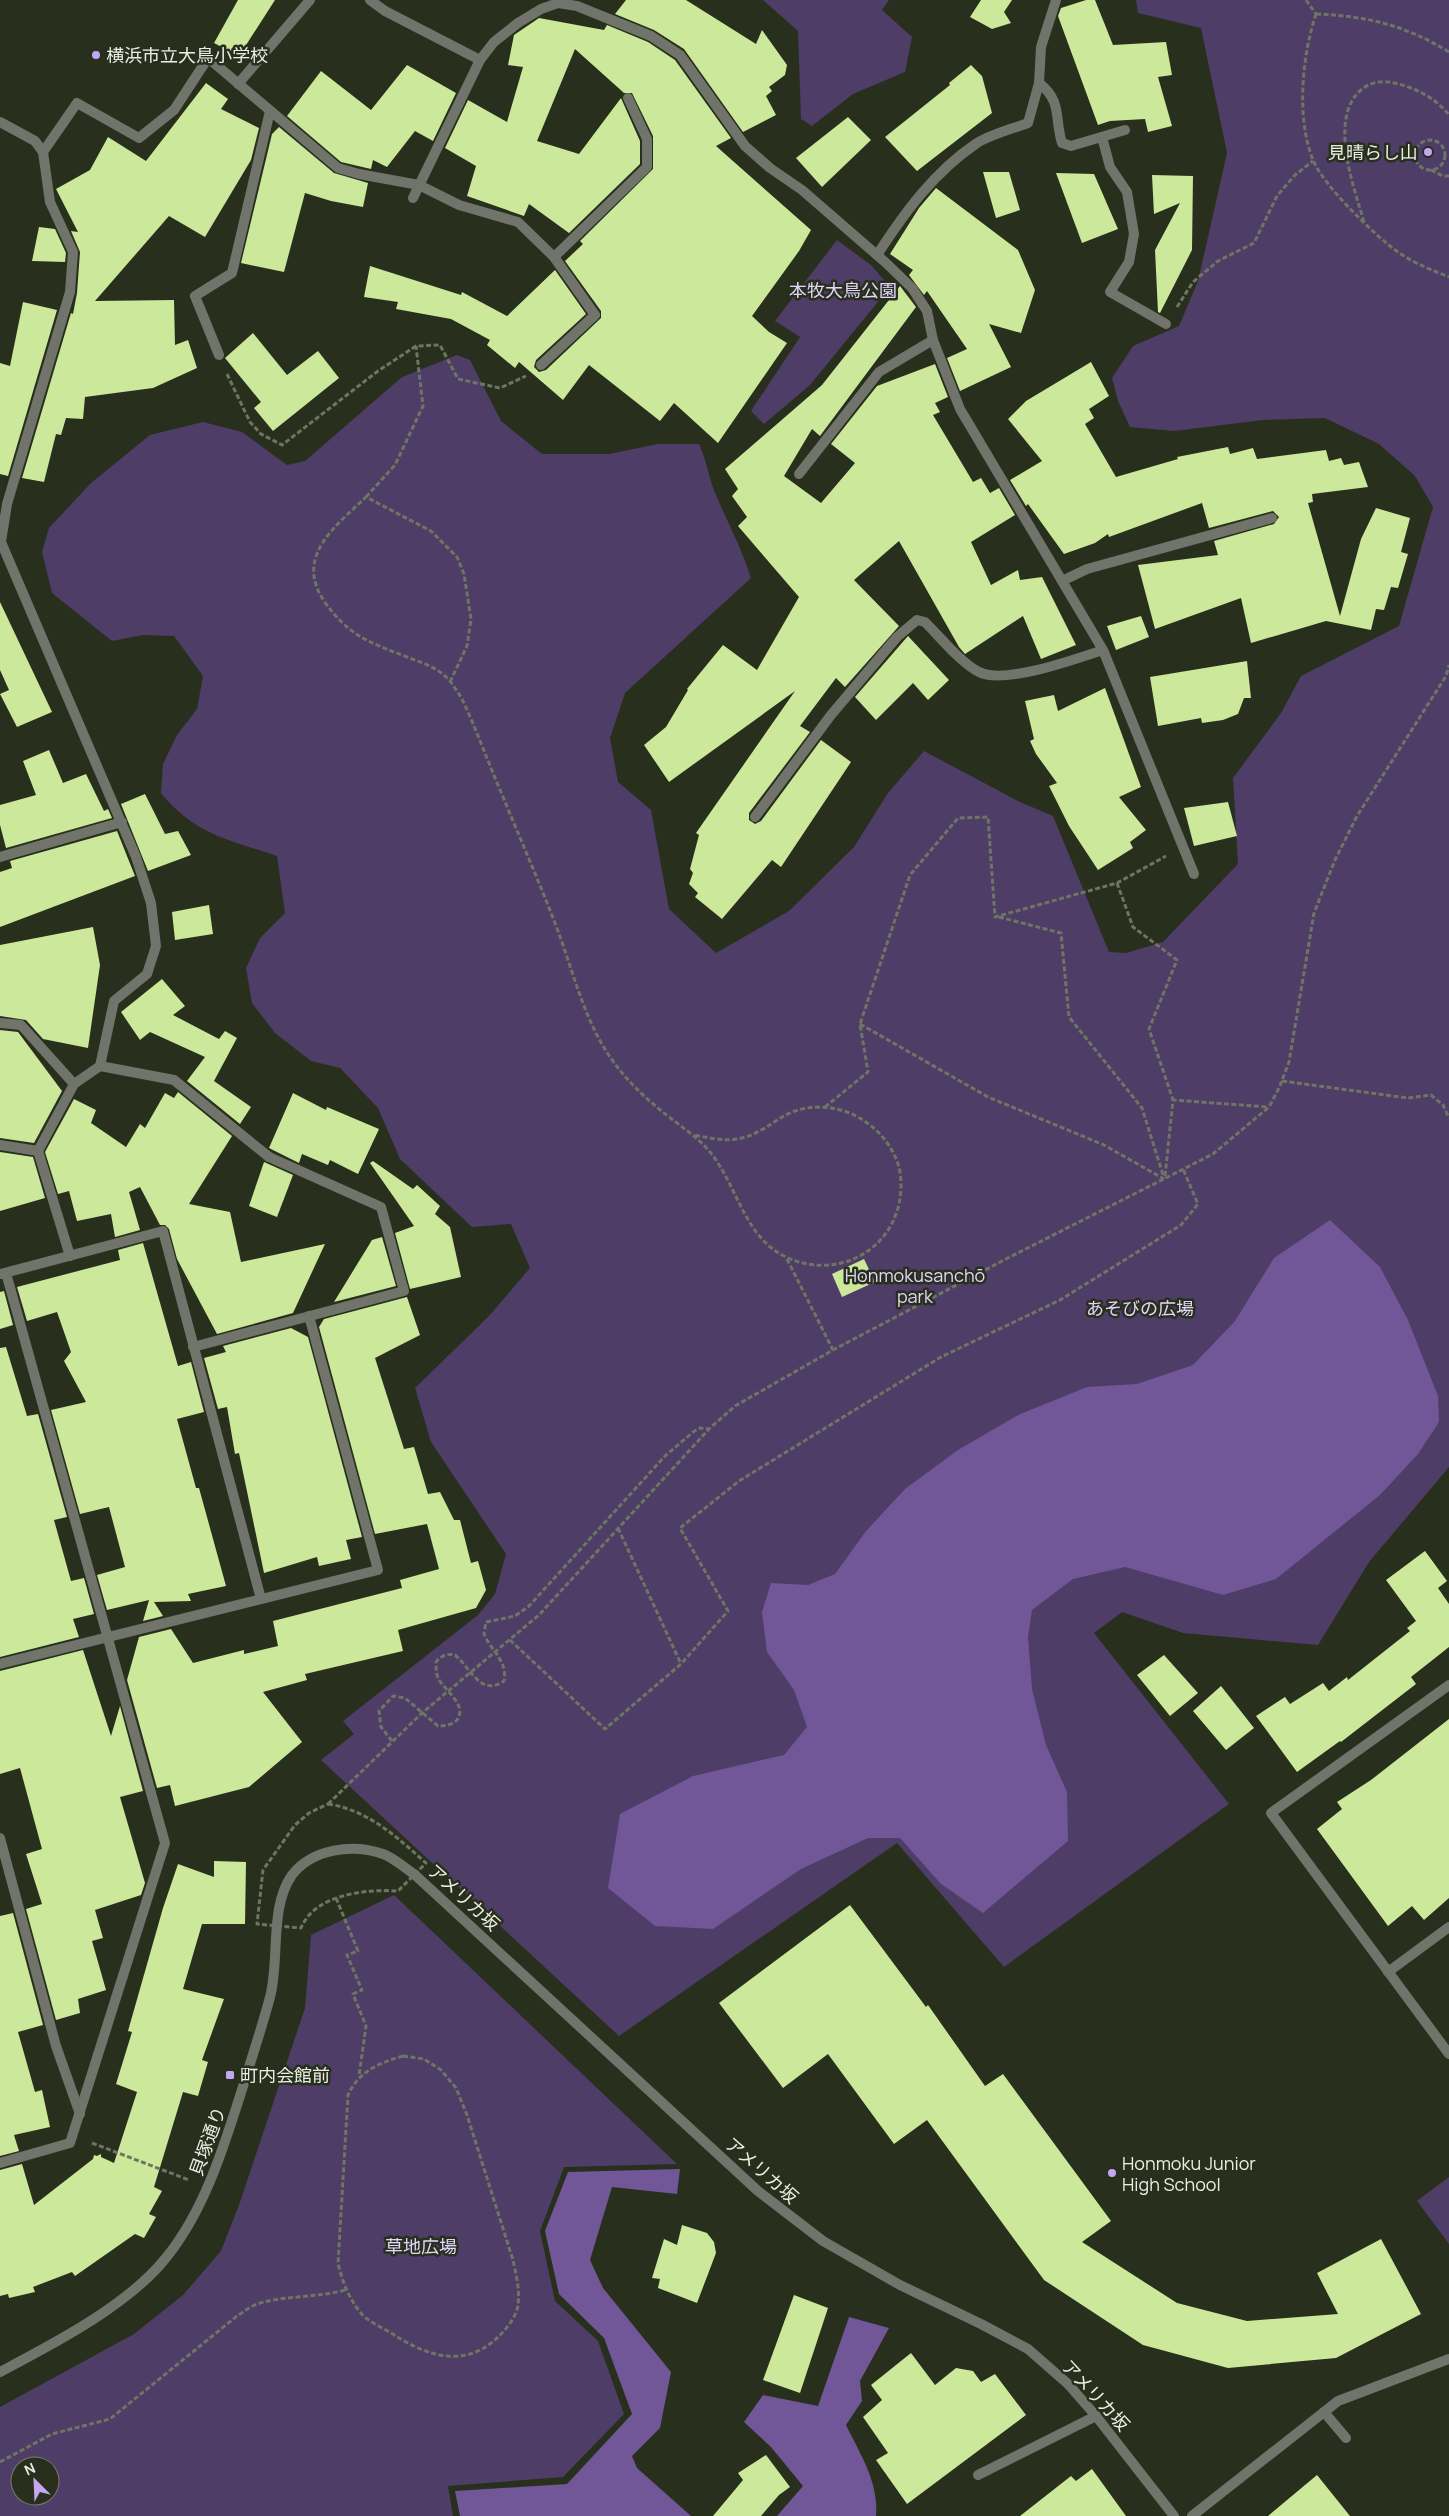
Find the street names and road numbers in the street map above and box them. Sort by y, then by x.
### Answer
street label: アメリカ坂 [423,1858,505,1936]
street label: 貝塚通り [183,2103,231,2179]
street label: アメリカ坂 [721,2132,803,2208]
street label: アメリカ坂 [1057,2354,1135,2436]

